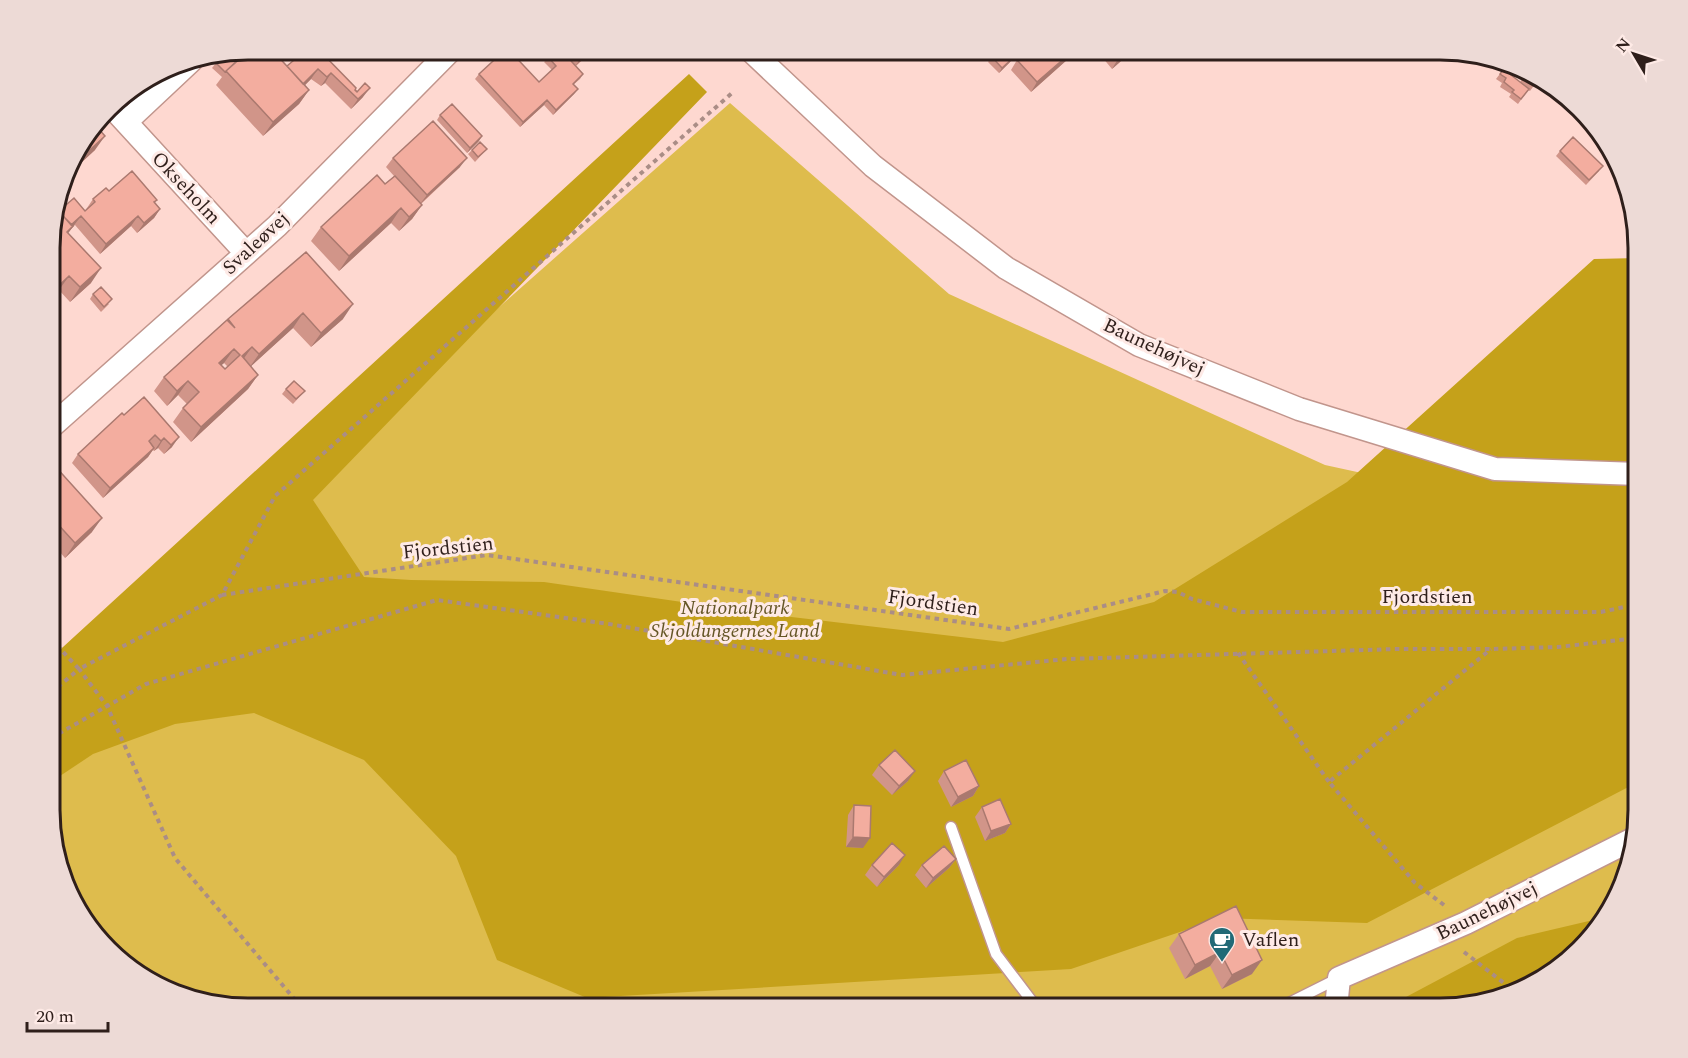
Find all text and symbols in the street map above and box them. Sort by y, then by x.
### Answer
north arrow [1604,24,1664,84]
text: N [1610,33,1637,58]
street label: Okseholm [144,145,228,231]
street label: Svaleøvej [216,204,296,282]
street label: Baunehøjvej [1098,310,1210,384]
street label: Fjordstien [401,528,495,568]
street label: Fjordstien [886,582,980,624]
street label: Fjordstien [1381,582,1473,612]
park label: Nationalpark Skjoldungernes Land [650,593,820,646]
street label: Baunehøjvej [1431,873,1543,949]
cafe icon: Vaflen [1207,925,1237,963]
place label: Vaflen [1242,925,1299,955]
scale bar [27,995,108,1033]
text: 20 m [36,1003,74,1030]

